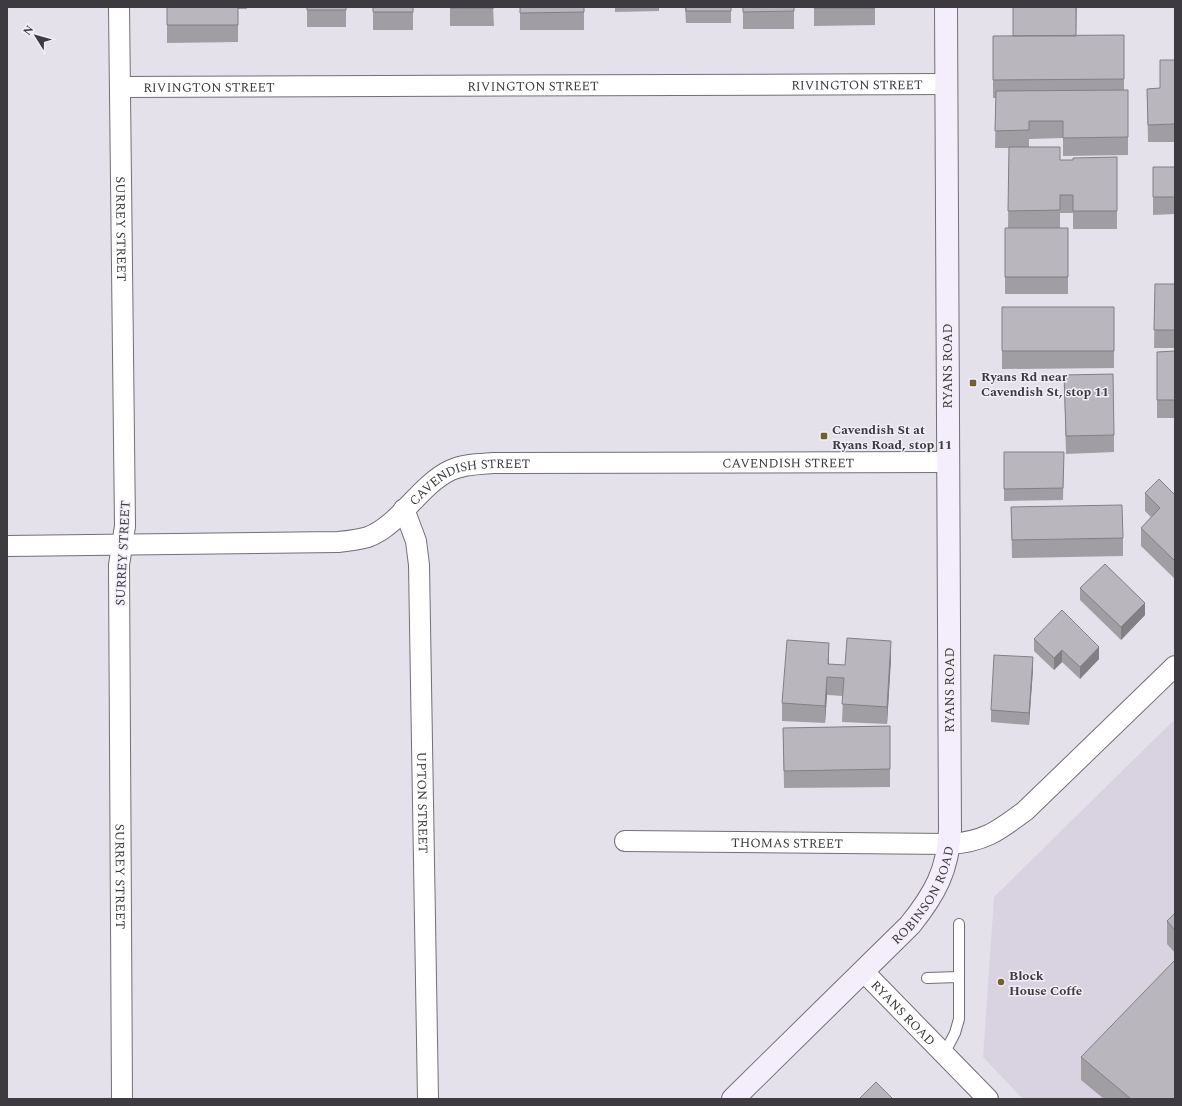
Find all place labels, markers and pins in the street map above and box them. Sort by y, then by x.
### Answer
place label: Ryans Rd near Cavendish St, stop 11 [981,367,1109,402]
marker: Ryans Rd near Cavendish St, stop 11 [968,378,978,388]
place label: Cavendish St at Ryans Road, stop 11 [832,420,952,455]
marker: Cavendish St at Ryans Road, stop 11 [819,431,829,441]
place label: Block House Coffe [1009,966,1082,1001]
marker: Block House Coffe [996,977,1006,987]

